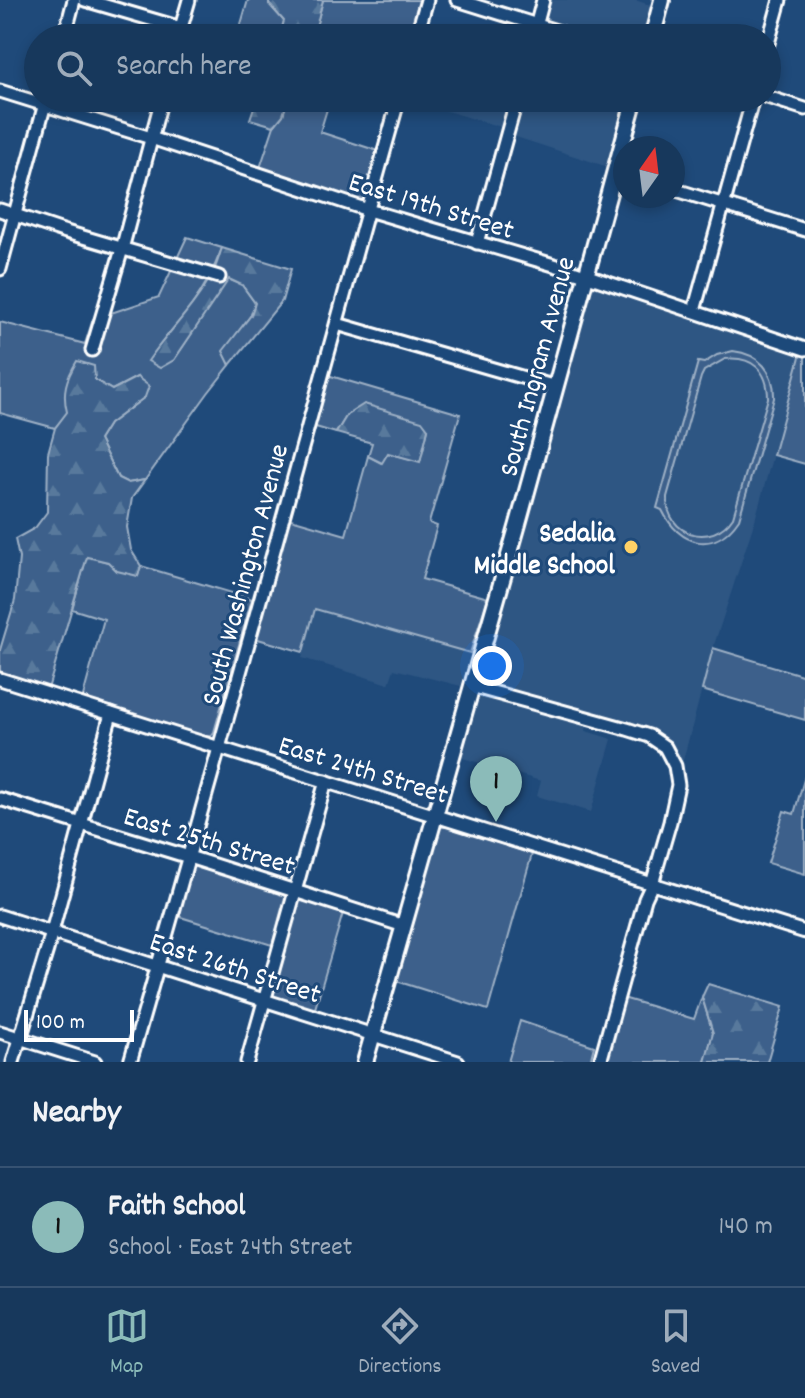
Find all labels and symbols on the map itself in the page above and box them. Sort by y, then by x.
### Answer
north arrow [613,136,685,208]
street label: East 19th Street [343,165,518,253]
street label: South Ingram Avenue [491,253,588,482]
street label: South Washington Avenue [194,440,302,711]
place label: Sedalia Middle School [474,516,616,588]
marker: Sedalia Middle School [622,538,640,556]
your location [472,646,512,686]
street label: East 24th Street [273,728,452,818]
pin: 1 [470,756,522,822]
street label: East 25th Street [118,799,299,889]
street label: East 26th Street [144,924,325,1017]
scale bar [24,1006,134,1042]

